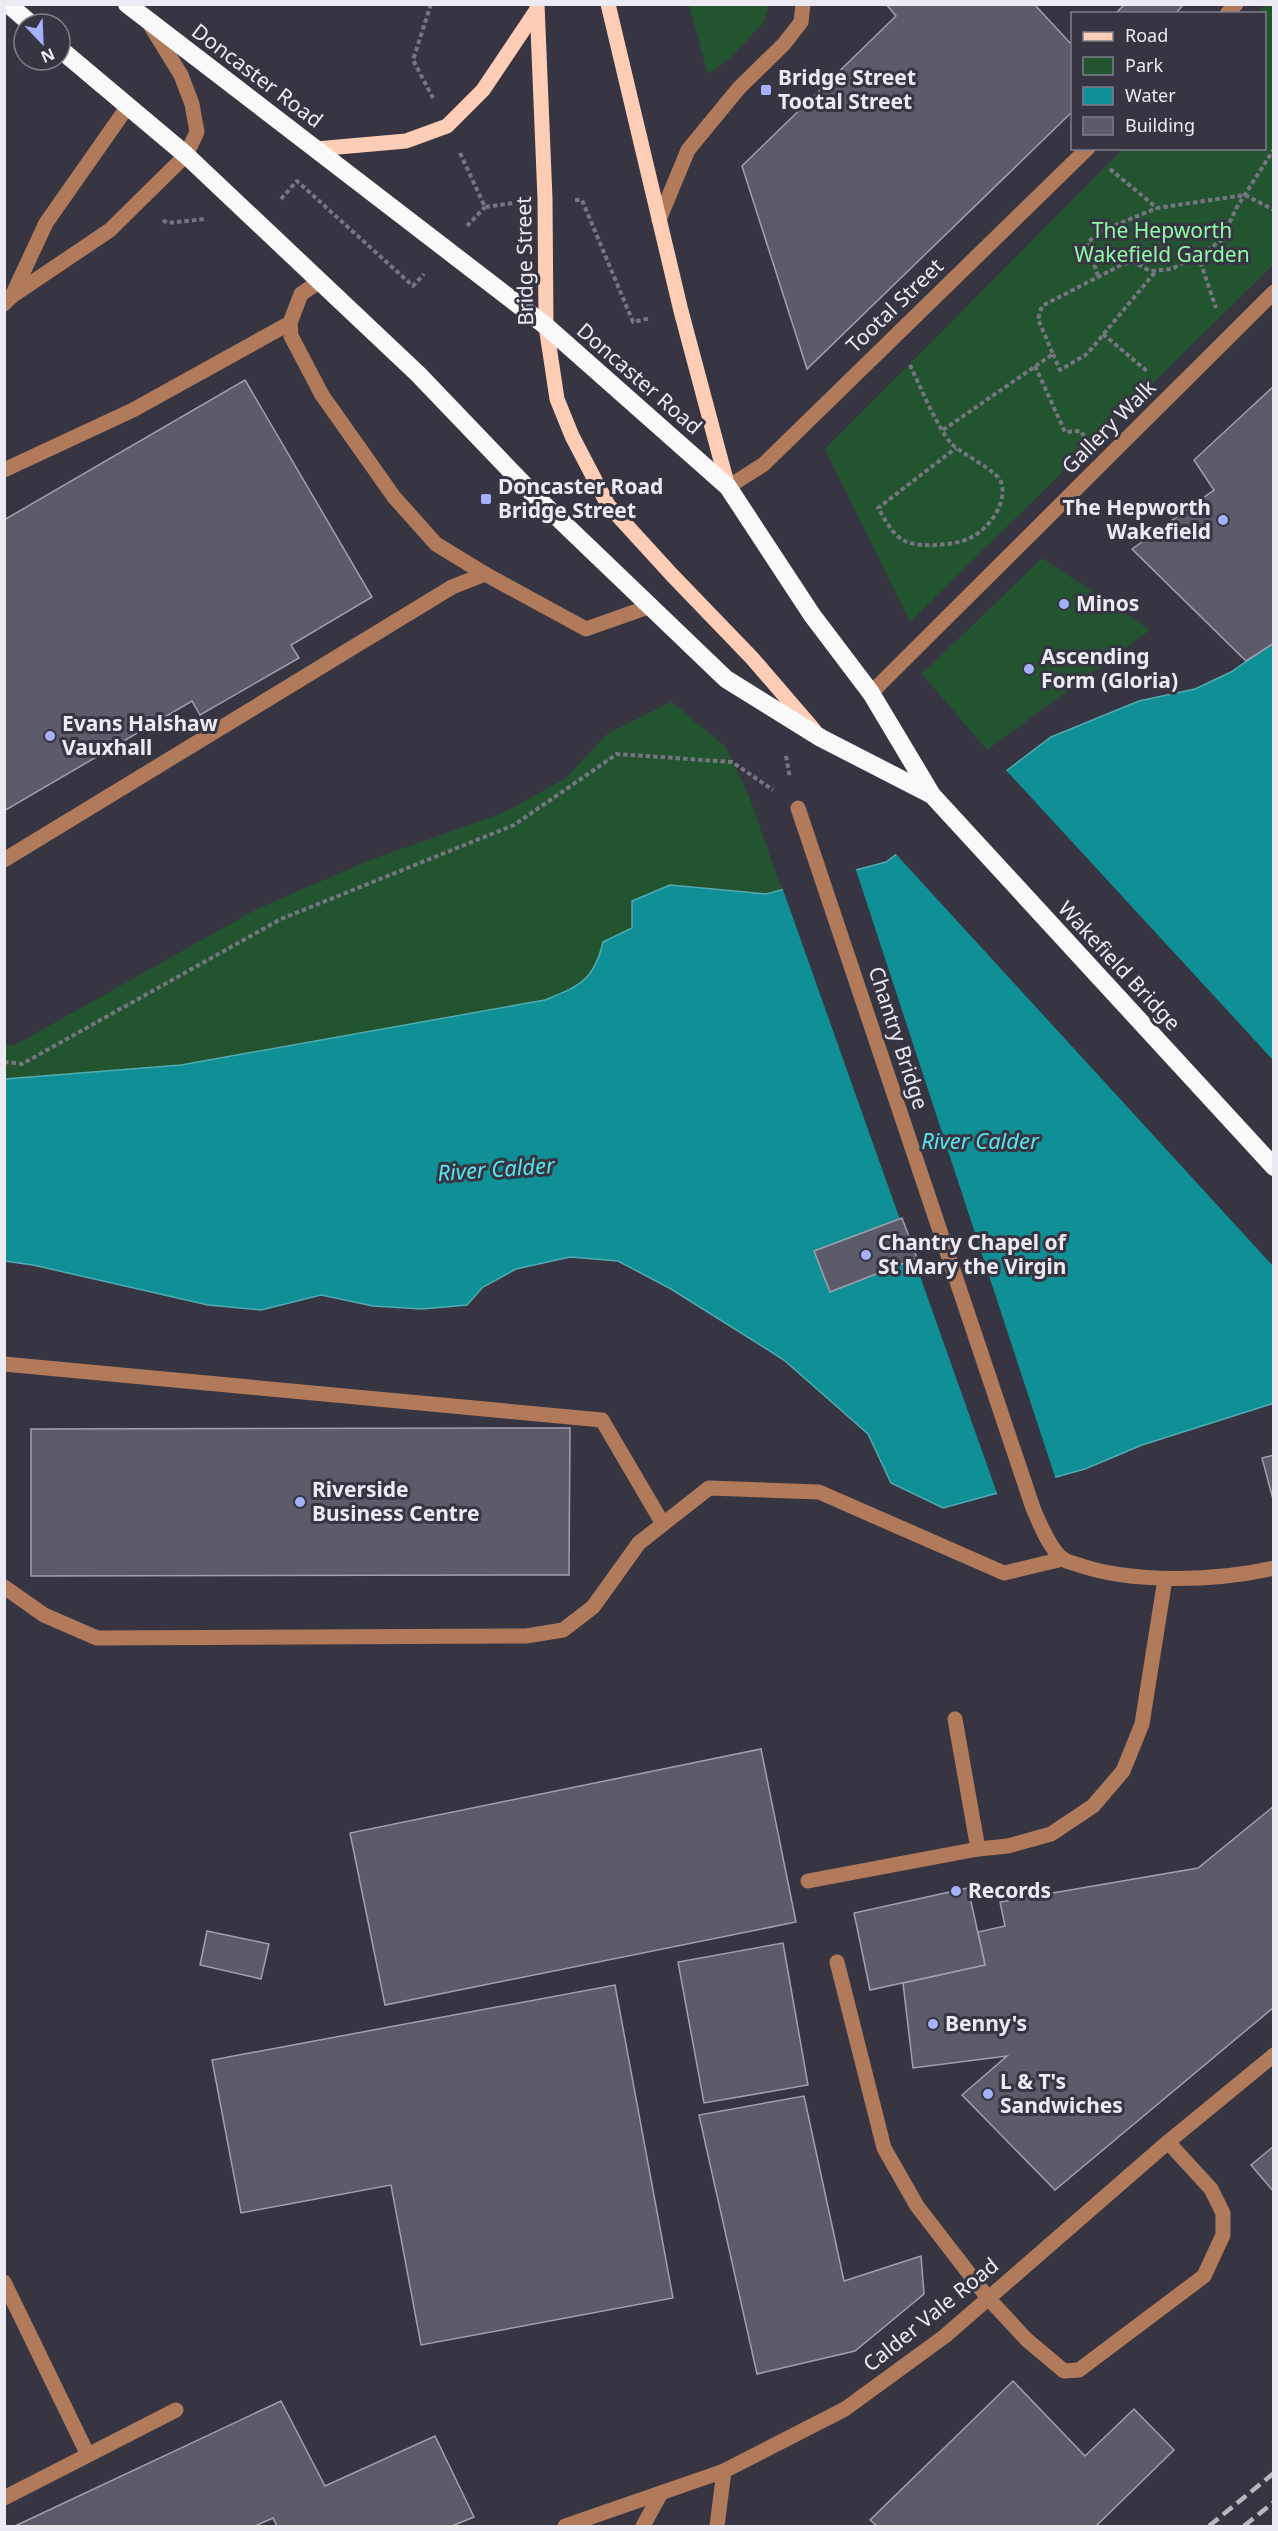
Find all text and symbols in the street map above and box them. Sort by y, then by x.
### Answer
north arrow [12,12,72,72]
legend [1071,12,1266,150]
street label: Doncaster Road [186,17,329,134]
text: Road [1125,23,1168,47]
text: N [38,43,58,68]
text: Park [1125,53,1163,77]
place label: Bridge Street Tootal Street [778,63,916,115]
marker: Bridge Street Tootal Street [759,83,773,97]
text: Water [1125,83,1176,107]
text: Building [1125,113,1195,137]
street label: Bridge Street [509,196,539,326]
park label: The Hepworth Wakefield Garden [1074,216,1250,268]
street label: Tootal Street [840,252,949,359]
street label: Doncaster Road [571,316,708,440]
street label: Gallery Walk [1055,373,1162,479]
place label: Doncaster Road Bridge Street [498,472,663,524]
marker: Doncaster Road Bridge Street [479,492,493,506]
place label: The Hepworth Wakefield [1063,493,1211,545]
marker: The Hepworth Wakefield [1216,513,1230,527]
place label: Minos [1076,589,1139,617]
marker: Minos [1057,597,1071,611]
place label: Ascending Form (Gloria) [1041,642,1178,694]
marker: Ascending Form (Gloria) [1022,662,1036,676]
place label: Evans Halshaw Vauxhall [62,709,218,761]
marker: Evans Halshaw Vauxhall [43,729,57,743]
street label: Wakefield Bridge [1052,894,1187,1036]
street label: Chantry Bridge [863,963,935,1113]
water label: River Calder [921,1125,1040,1155]
water label: River Calder [436,1149,557,1187]
place label: Chantry Chapel of St Mary the Virgin [878,1228,1068,1280]
marker: Chantry Chapel of St Mary the Virgin [859,1248,873,1262]
place label: Riverside Business Centre [312,1475,479,1527]
marker: Riverside Business Centre [293,1495,307,1509]
place label: Records [968,1876,1051,1904]
marker: Records [949,1884,963,1898]
place label: Benny's [945,2009,1027,2037]
marker: Benny's [926,2017,940,2031]
place label: L & T's Sandwiches [1000,2067,1123,2119]
marker: L & T's Sandwiches [981,2087,995,2101]
street label: Calder Vale Road [857,2251,1004,2377]

